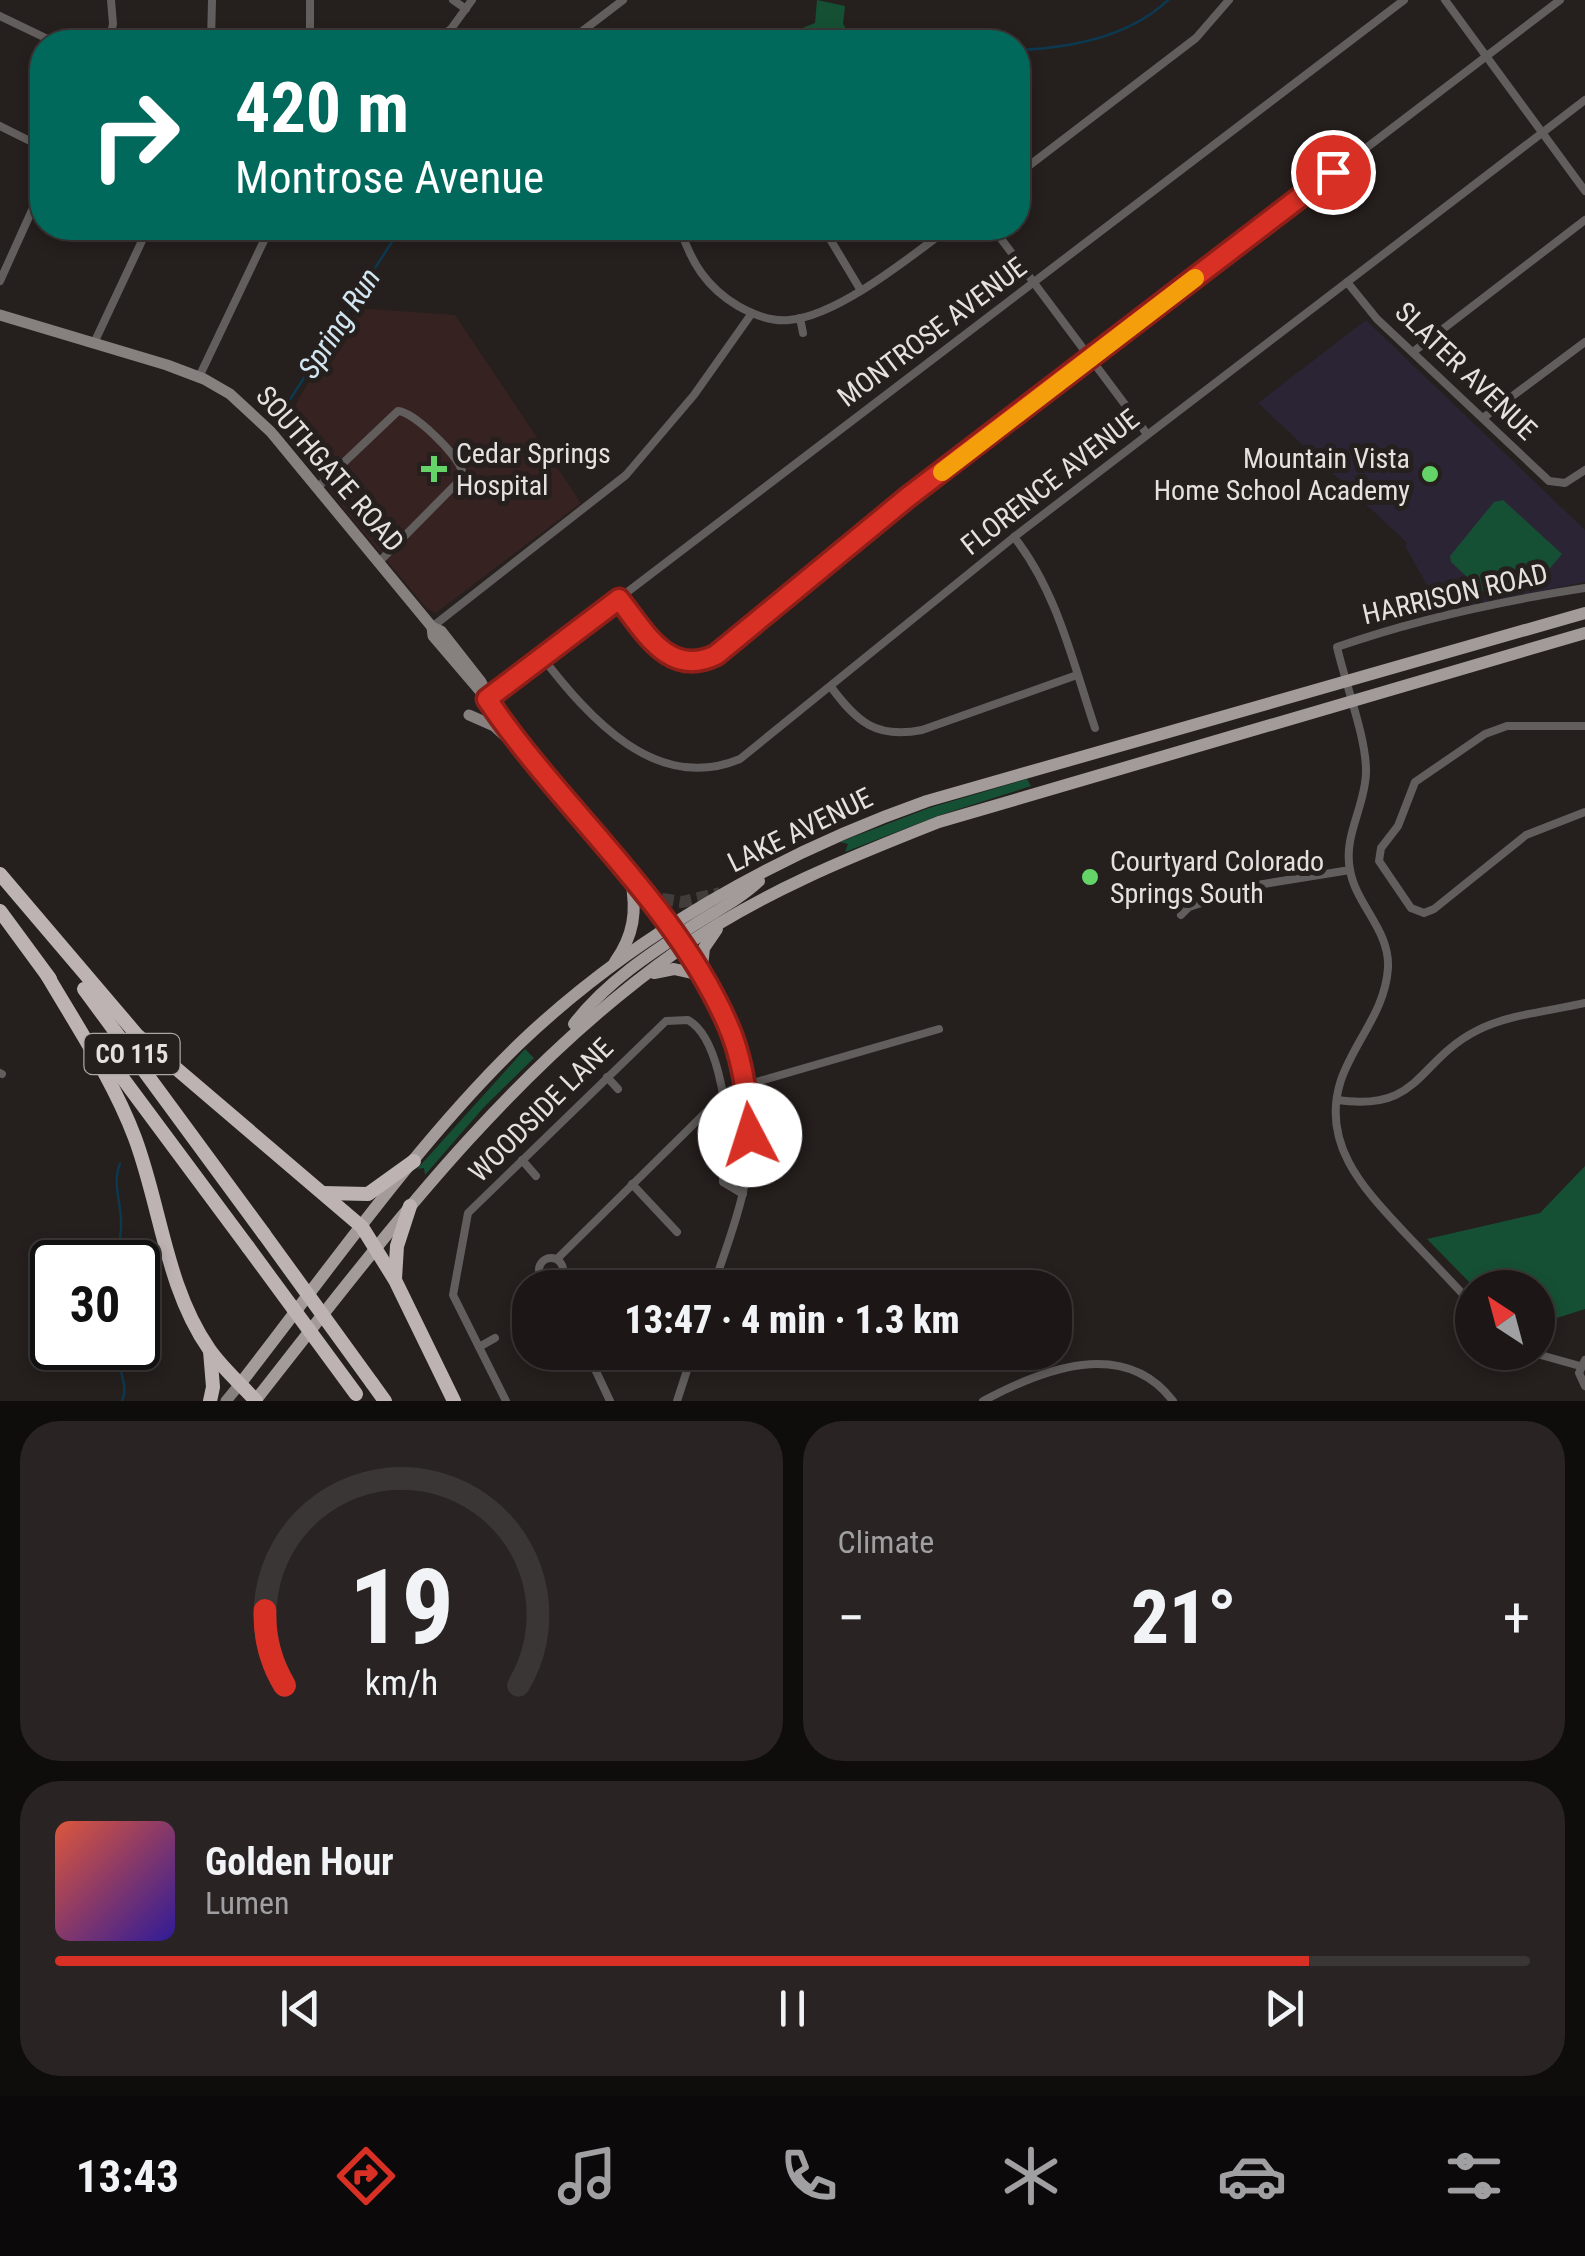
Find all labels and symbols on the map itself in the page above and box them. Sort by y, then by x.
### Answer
pin [1291,130,1376,215]
street label: MONTROSE AVENUE [831,250,1033,414]
water label: Spring Run [291,262,387,384]
street label: SLATER AVENUE [1388,295,1544,447]
street label: SOUTHGATE ROAD [249,380,411,558]
street label: FLORENCE AVENUE [954,402,1146,562]
place label: Cedar Springs Hospital [456,437,611,502]
place label: Mountain Vista Home School Academy [1154,442,1410,507]
marker: Cedar Springs Hospital [421,456,447,482]
marker: Mountain Vista Home School Academy [1419,463,1441,485]
street label: HARRISON ROAD [1359,557,1551,631]
street label: LAKE AVENUE [722,781,878,879]
place label: Courtyard Colorado Springs South [1110,845,1324,910]
marker: Courtyard Colorado Springs South [1079,866,1101,888]
street label: WOODSIDE LANE [462,1031,620,1189]
road number: CO 115 [84,1034,180,1074]
position arrow [698,1083,802,1187]
speed limit sign: 30 [30,1240,160,1370]
north arrow [1455,1270,1555,1370]

